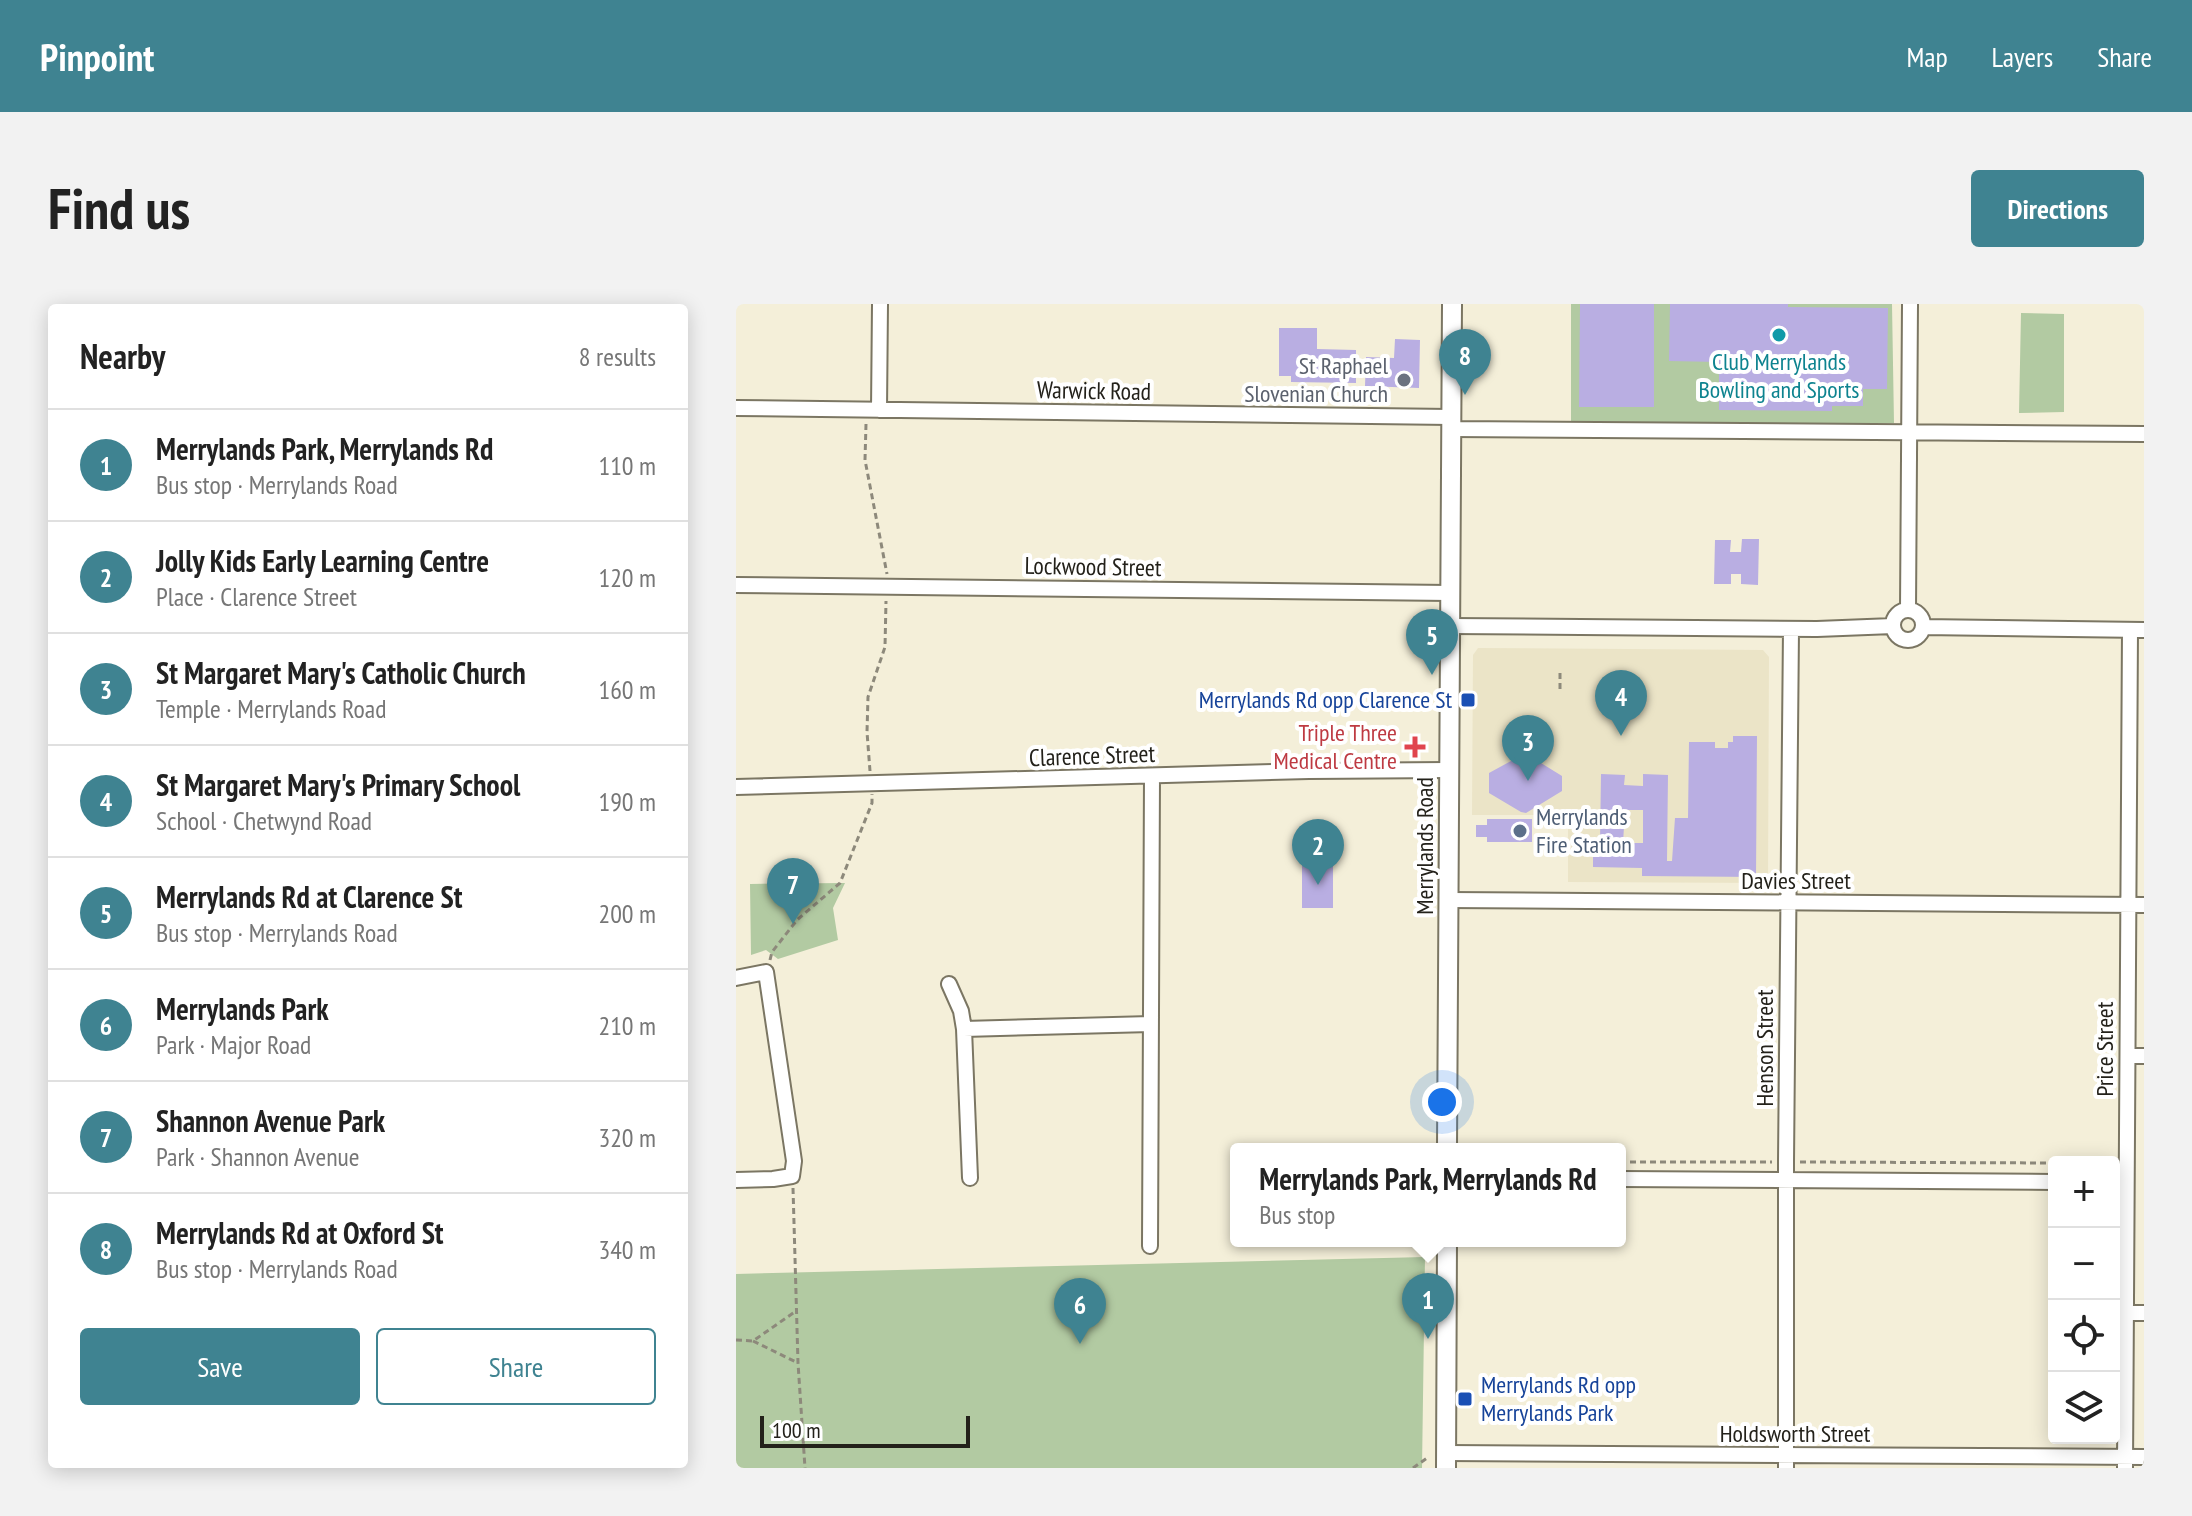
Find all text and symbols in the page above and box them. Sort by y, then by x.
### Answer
text: Pinpoint [40,32,154,81]
text: Map [1906,38,1948,75]
text: Layers [1992,38,2053,75]
text: Share [2097,38,2152,75]
button: Directions [1971,170,2144,247]
text: Find us [48,172,190,244]
marker: Club Merrylands Bowling and Sports [1770,326,1788,344]
pin: 8 [1439,329,1491,395]
text: Nearby [80,334,165,378]
text: 8 results [579,340,656,373]
place label: Club Merrylands Bowling and Sports [1699,346,1859,405]
place label: St Raphael Slovenian Church [1244,350,1388,409]
marker: St Raphael Slovenian Church [1395,371,1413,389]
street label: Warwick Road [1037,374,1151,407]
text: Merrylands Park, Merrylands Rd [156,429,493,468]
text: 1 [100,449,112,482]
text: 110 m [598,449,656,482]
text: Bus stop · Merrylands Road [156,468,398,501]
text: Jolly Kids Early Learning Centre [156,541,489,580]
street label: Lockwood Street [1024,550,1162,583]
text: 2 [100,561,112,594]
text: 120 m [598,561,656,594]
text: Place · Clarence Street [156,580,357,613]
pin: 5 [1406,609,1458,675]
text: St Margaret Mary's Catholic Church [156,653,526,692]
pin: 4 [1595,670,1647,736]
text: 3 [100,673,112,706]
text: 160 m [598,673,656,706]
place label: Merrylands Rd opp Clarence St [1199,684,1452,715]
marker: Merrylands Rd opp Clarence St [1459,691,1477,709]
text: Temple · Merrylands Road [156,692,386,725]
pin: 3 [1502,715,1554,781]
place label: Triple Three Medical Centre [1274,717,1397,776]
marker: Triple Three Medical Centre [1404,736,1426,758]
street label: Clarence Street [1028,738,1156,773]
text: St Margaret Mary's Primary School [156,765,520,804]
street label: Merrylands Road [1409,777,1440,915]
text: 4 [100,785,112,818]
text: 190 m [598,785,656,818]
place label: Merrylands Fire Station [1536,801,1632,860]
text: School · Chetwynd Road [156,804,372,837]
pin: 2 [1292,819,1344,885]
marker: Merrylands Fire Station [1511,822,1529,840]
pin: 7 [767,858,819,924]
street label: Davies Street [1741,865,1851,896]
text: Merrylands Rd at Clarence St [156,877,462,916]
text: 5 [100,897,112,930]
text: 200 m [598,897,656,930]
text: Bus stop · Merrylands Road [156,916,398,949]
text: Merrylands Park [156,989,329,1028]
street label: Henson Street [1749,989,1780,1107]
street label: Price Street [2089,1001,2120,1096]
text: 6 [100,1009,112,1042]
text: 210 m [598,1009,656,1042]
text: Park · Major Road [156,1028,311,1061]
your location [1422,1082,1462,1122]
text: Shannon Avenue Park [156,1101,385,1140]
text: 7 [100,1121,112,1154]
text: 320 m [598,1121,656,1154]
text: Park · Shannon Avenue [156,1140,360,1173]
popup [1230,1143,1626,1247]
map controls [2048,1156,2120,1444]
button: + [2048,1156,2120,1228]
text: Merrylands Park, Merrylands Rd [1259,1159,1597,1198]
text: Bus stop [1259,1198,1335,1231]
text: Merrylands Rd at Oxford St [156,1213,444,1252]
button: − [2048,1228,2120,1300]
text: 8 [100,1233,112,1266]
text: 340 m [598,1233,656,1266]
text: Bus stop · Merrylands Road [156,1252,398,1285]
pin: 1 [1402,1273,1454,1339]
pin: 6 [1054,1278,1106,1344]
button: locate [2048,1300,2120,1372]
button: Save [80,1328,360,1405]
button: Share [376,1328,656,1405]
place label: Merrylands Rd opp Merrylands Park [1481,1369,1636,1428]
button: layers [2048,1372,2120,1444]
marker: Merrylands Rd opp Merrylands Park [1456,1390,1474,1408]
scale bar [760,1412,970,1448]
text: 100 m [772,1416,821,1444]
street label: Holdsworth Street [1720,1418,1871,1449]

